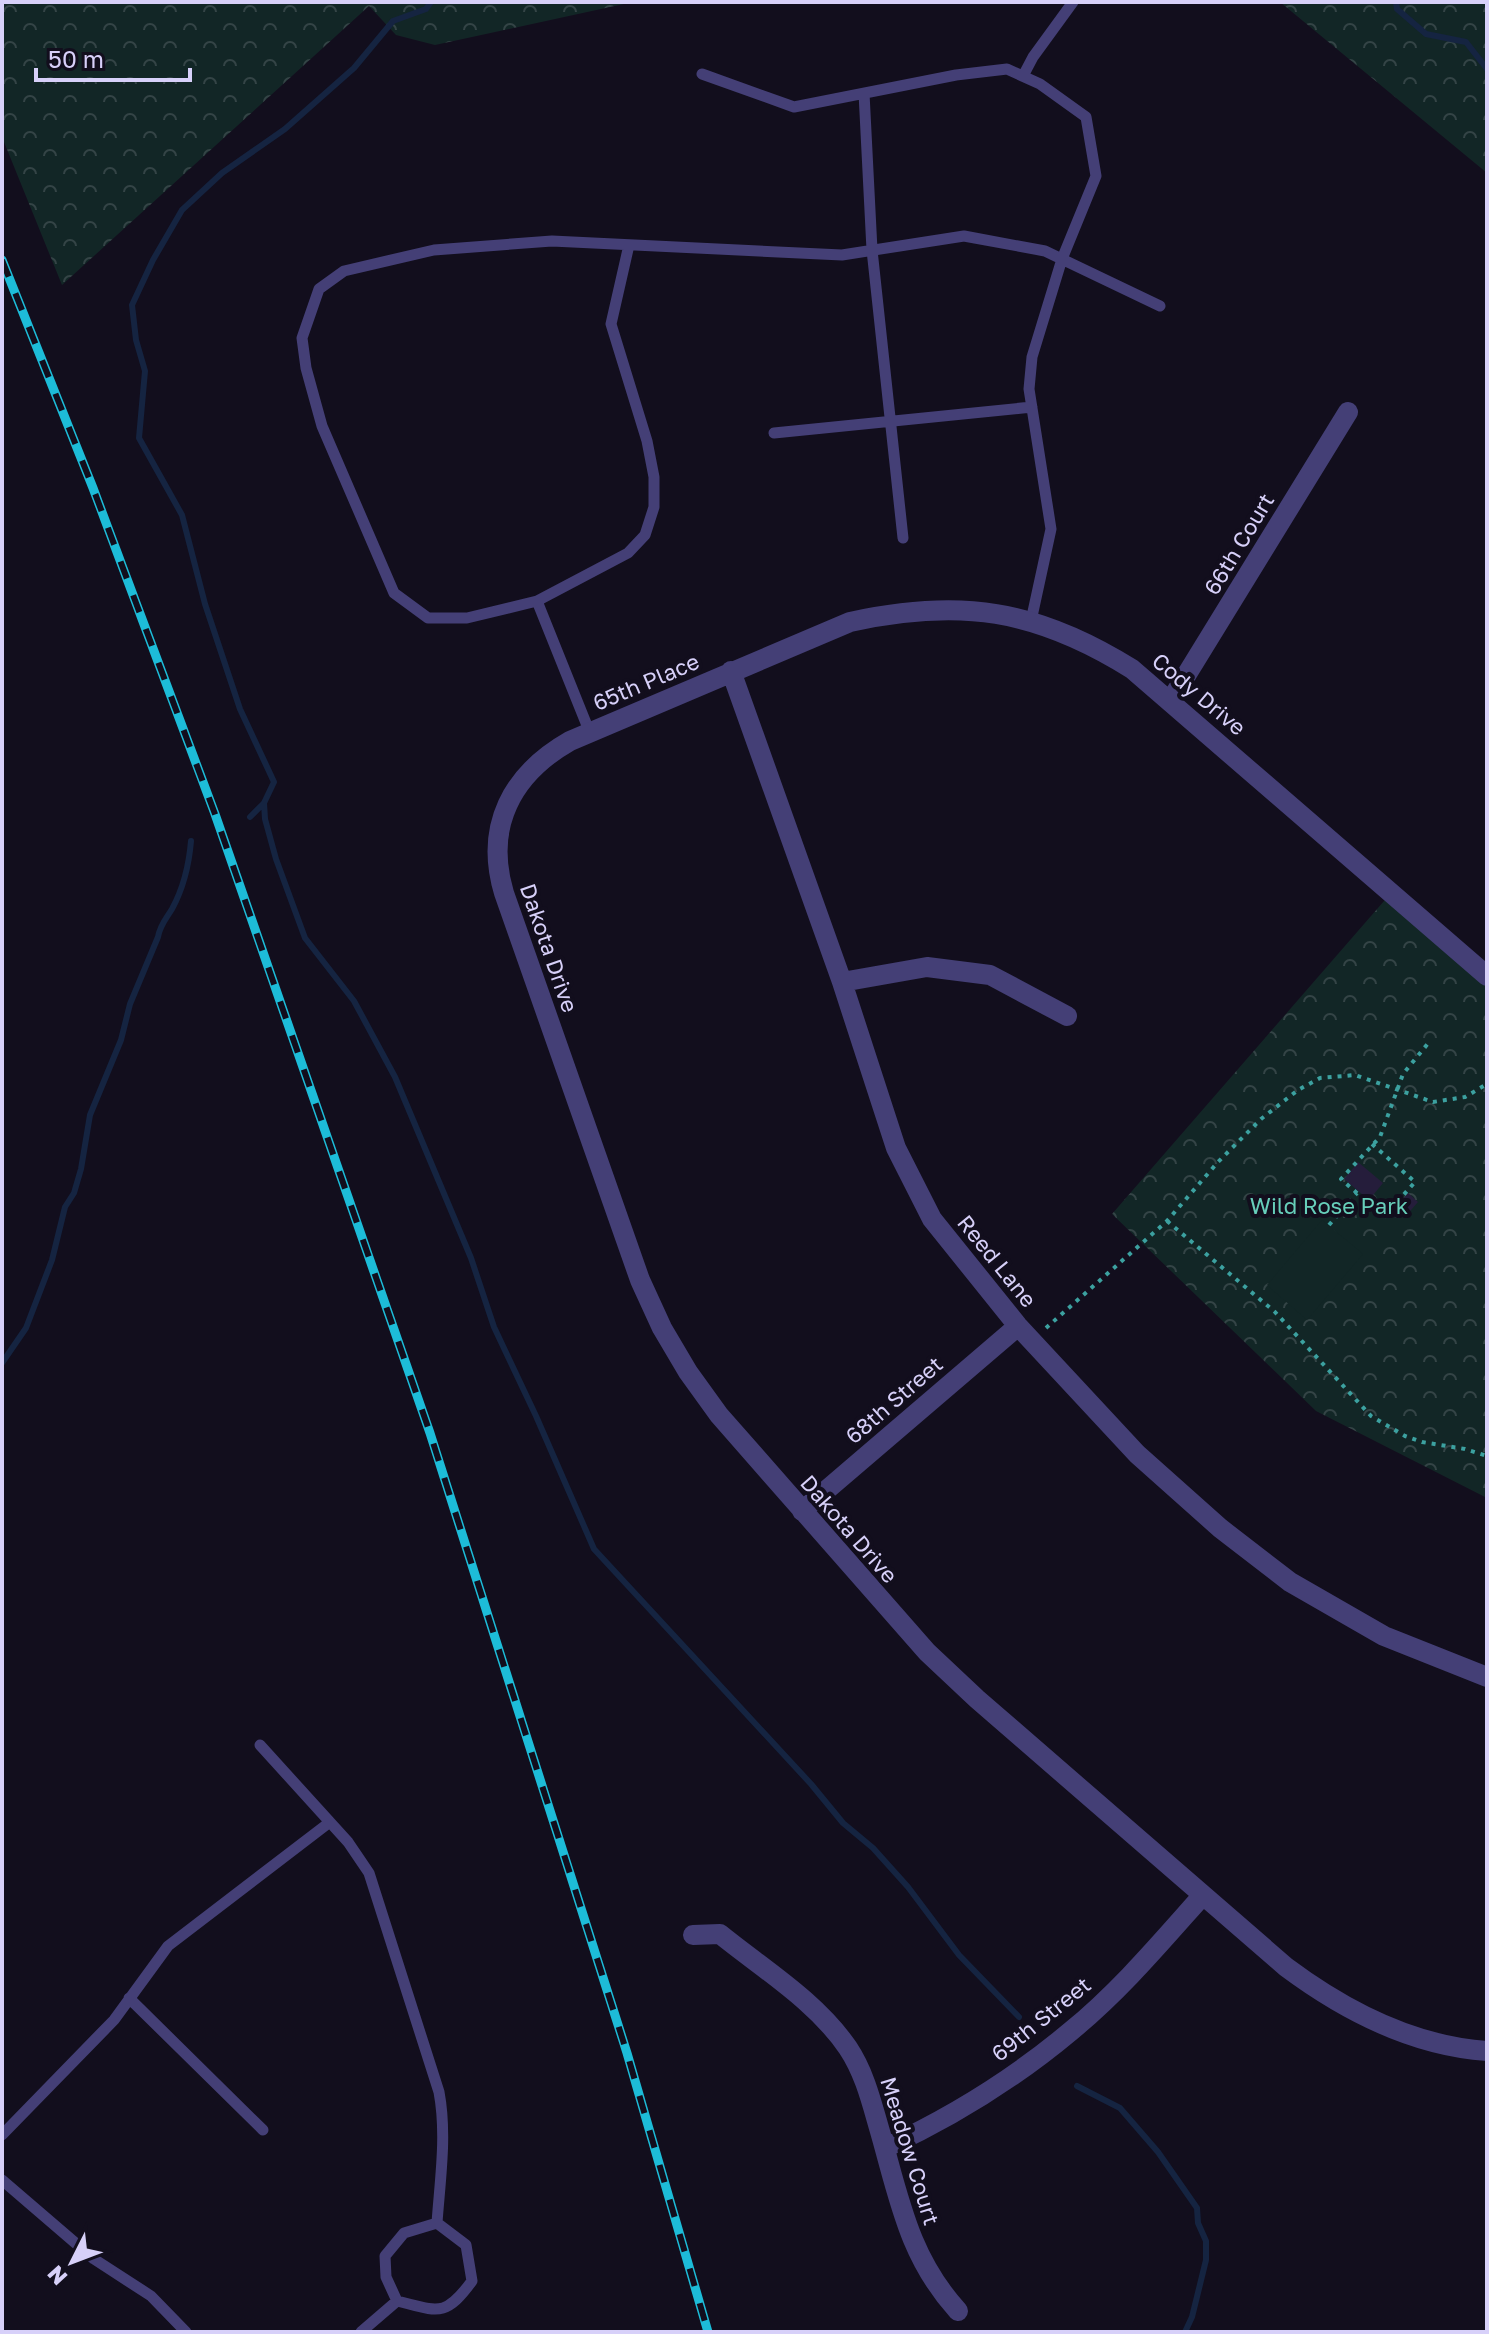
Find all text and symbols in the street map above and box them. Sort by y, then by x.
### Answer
scale bar [36,32,190,82]
text: 50 m [48,44,104,73]
street label: 66th Court [1198,488,1279,599]
street label: 65th Place [589,647,703,716]
street label: Cody Drive [1147,647,1252,741]
street label: Dakota Drive [515,880,584,1016]
park label: Wild Rose Park [1250,1192,1408,1219]
street label: Reed Lane [952,1209,1043,1312]
street label: 68th Street [840,1350,948,1449]
street label: Dakota Drive [795,1469,904,1588]
street label: 69th Street [986,1970,1096,2067]
street label: Meadow Court [875,2074,946,2228]
north arrow [32,2222,112,2302]
text: N [41,2260,72,2291]

